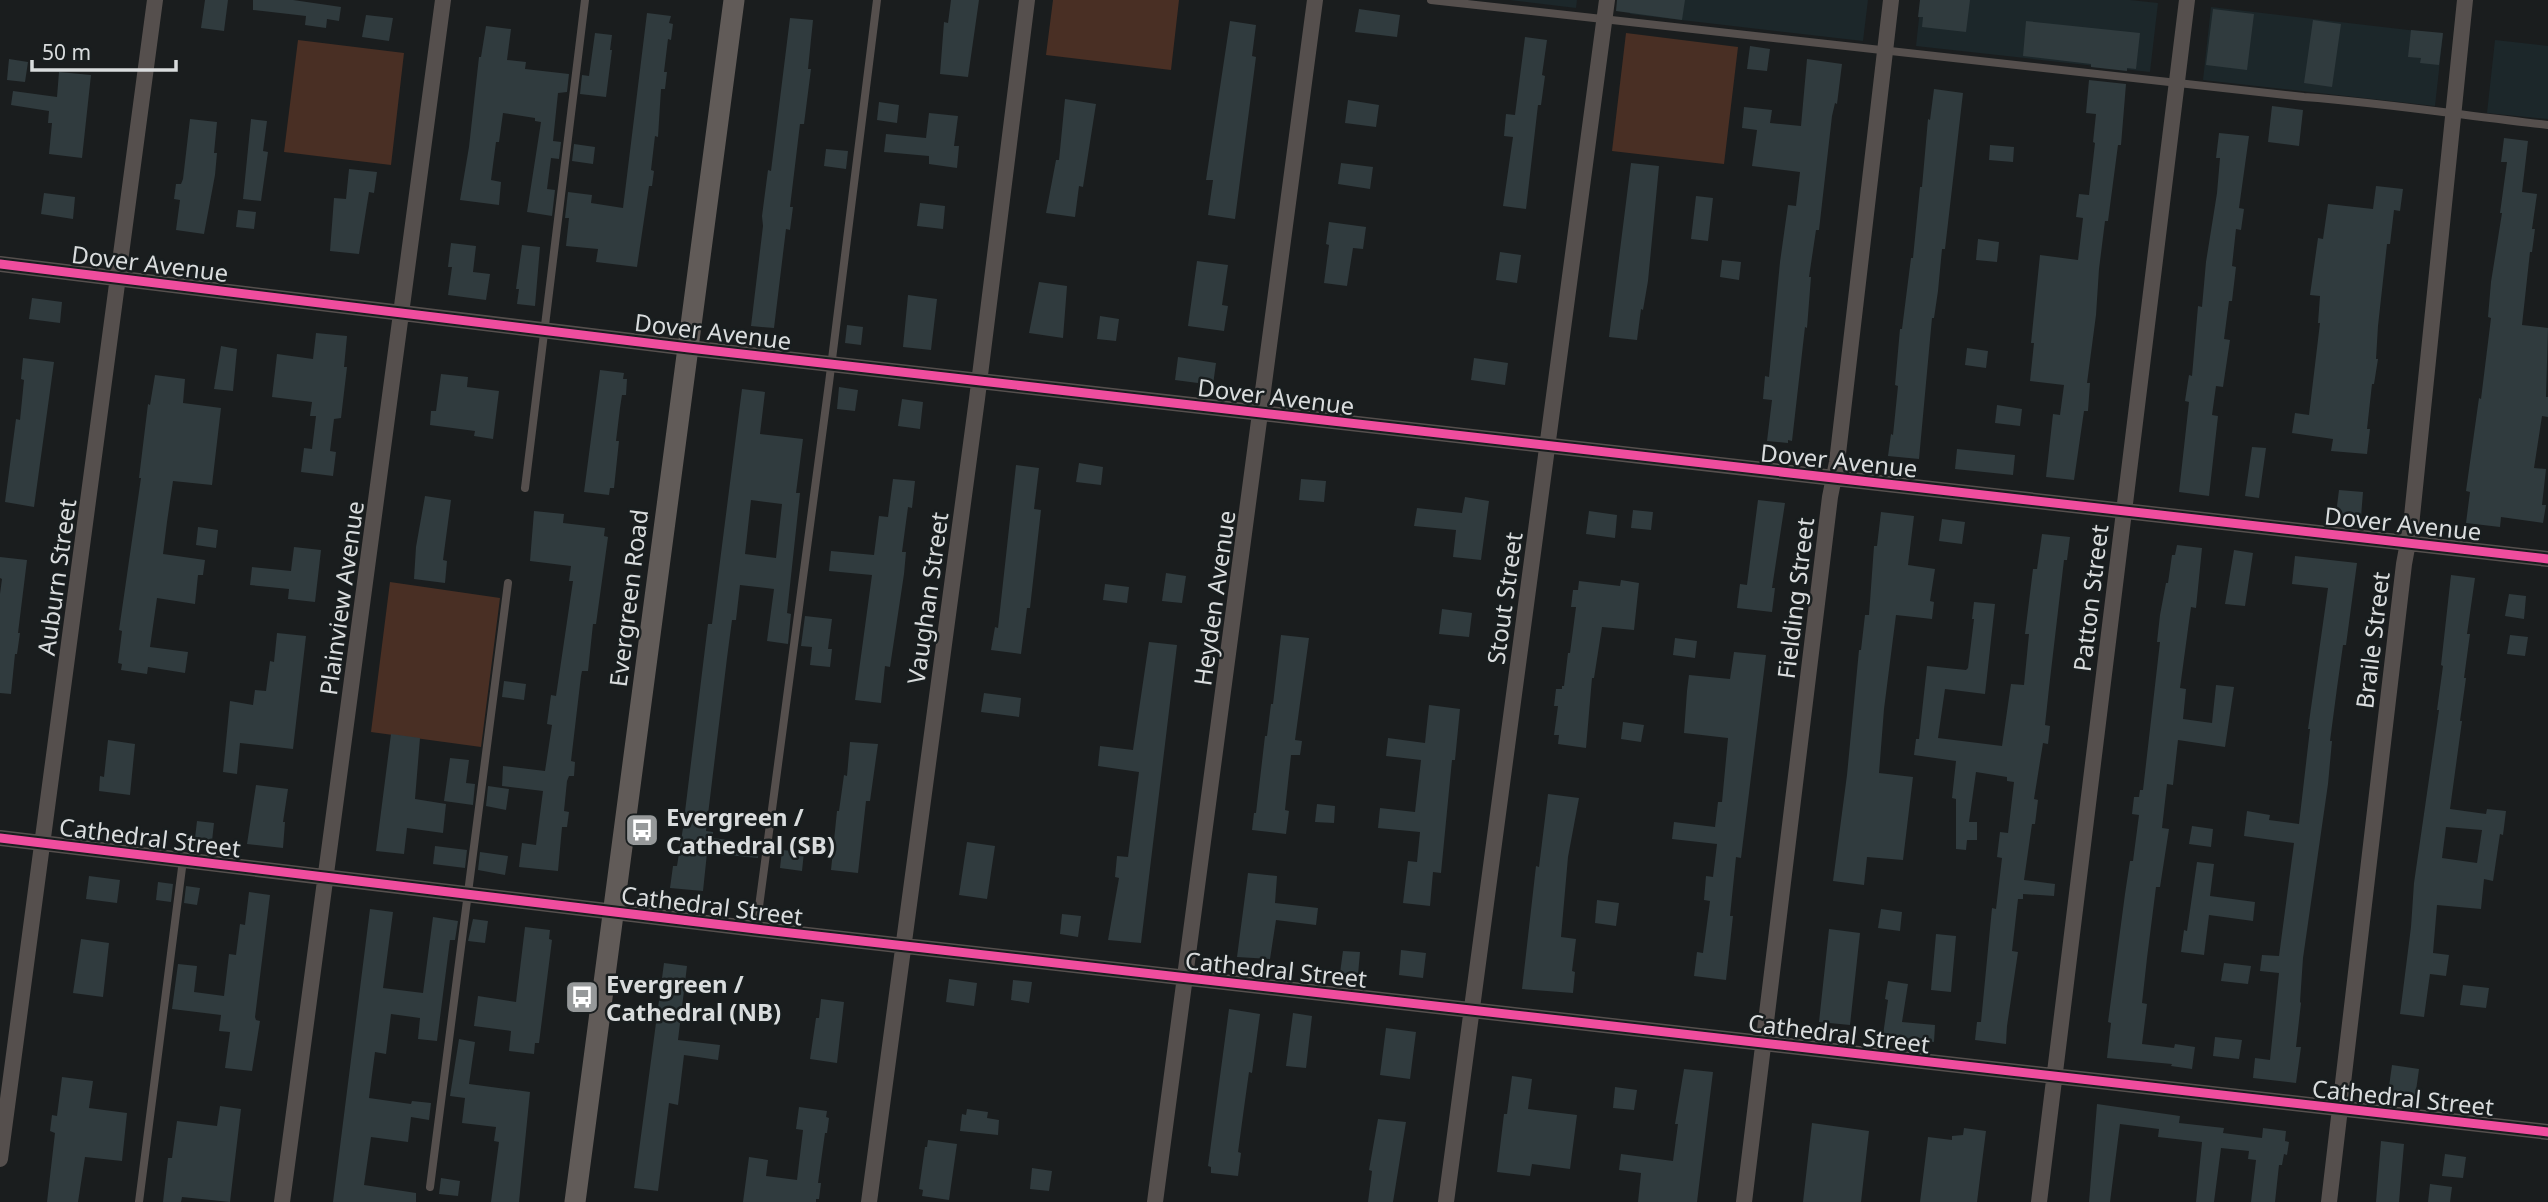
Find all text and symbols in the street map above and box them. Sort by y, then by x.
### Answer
scale bar [32,28,175,72]
text: 50 m [42,38,91,66]
street label: Dover Avenue [70,237,230,289]
street label: Dover Avenue [633,305,793,357]
street label: Dover Avenue [1196,370,1356,422]
street label: Dover Avenue [1759,435,1919,485]
street label: Auburn Street [29,496,83,657]
street label: Dover Avenue [2323,498,2483,548]
street label: Plainview Avenue [311,499,371,697]
street label: Evergreen Road [601,507,655,689]
street label: Heyden Avenue [1185,508,1243,688]
street label: Vaughan Street [899,510,955,686]
street label: Fielding Street [1769,515,1821,680]
street label: Patton Street [2065,522,2115,673]
street label: Stout Street [1478,529,1530,666]
street label: Braile Street [2347,569,2397,710]
place label: Evergreen / Cathedral (SB) [666,800,835,861]
street label: Cathedral Street [57,809,243,865]
bus stop icon: Evergreen / Cathedral (SB) [623,811,661,849]
street label: Cathedral Street [619,877,805,933]
street label: Cathedral Street [1183,943,1369,995]
place label: Evergreen / Cathedral (NB) [606,967,781,1028]
bus stop icon: Evergreen / Cathedral (NB) [563,978,601,1016]
street label: Cathedral Street [1746,1005,1932,1061]
street label: Cathedral Street [2310,1071,2496,1123]

